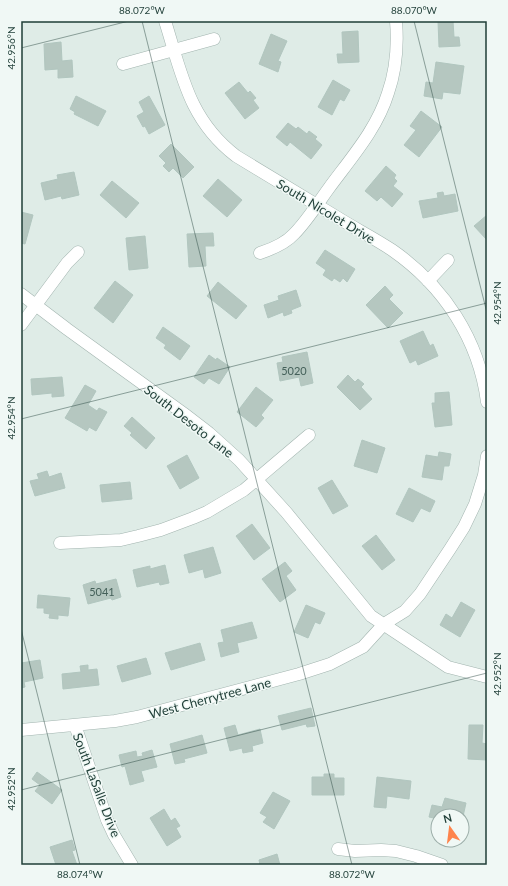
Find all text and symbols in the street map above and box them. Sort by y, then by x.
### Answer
text: 88.072°W [119,4,166,16]
text: 88.070°W [391,4,438,16]
text: 42.956°N [5,26,17,70]
street label: South Nicolet Drive [274,175,378,247]
text: 42.954°N [491,281,503,325]
house number: 5020 [281,364,307,377]
street label: South Desoto Lane [141,381,237,461]
text: 42.954°N [5,396,17,440]
house number: 5041 [89,585,115,598]
text: 42.952°N [491,652,503,696]
street label: West Cherrytree Lane [147,674,273,722]
street label: South LaSalle Drive [70,730,124,840]
text: 42.952°N [5,767,17,811]
north arrow [430,808,470,848]
text: N [442,810,453,825]
text: 88.074°W [57,868,104,880]
text: 88.072°W [329,868,376,880]

